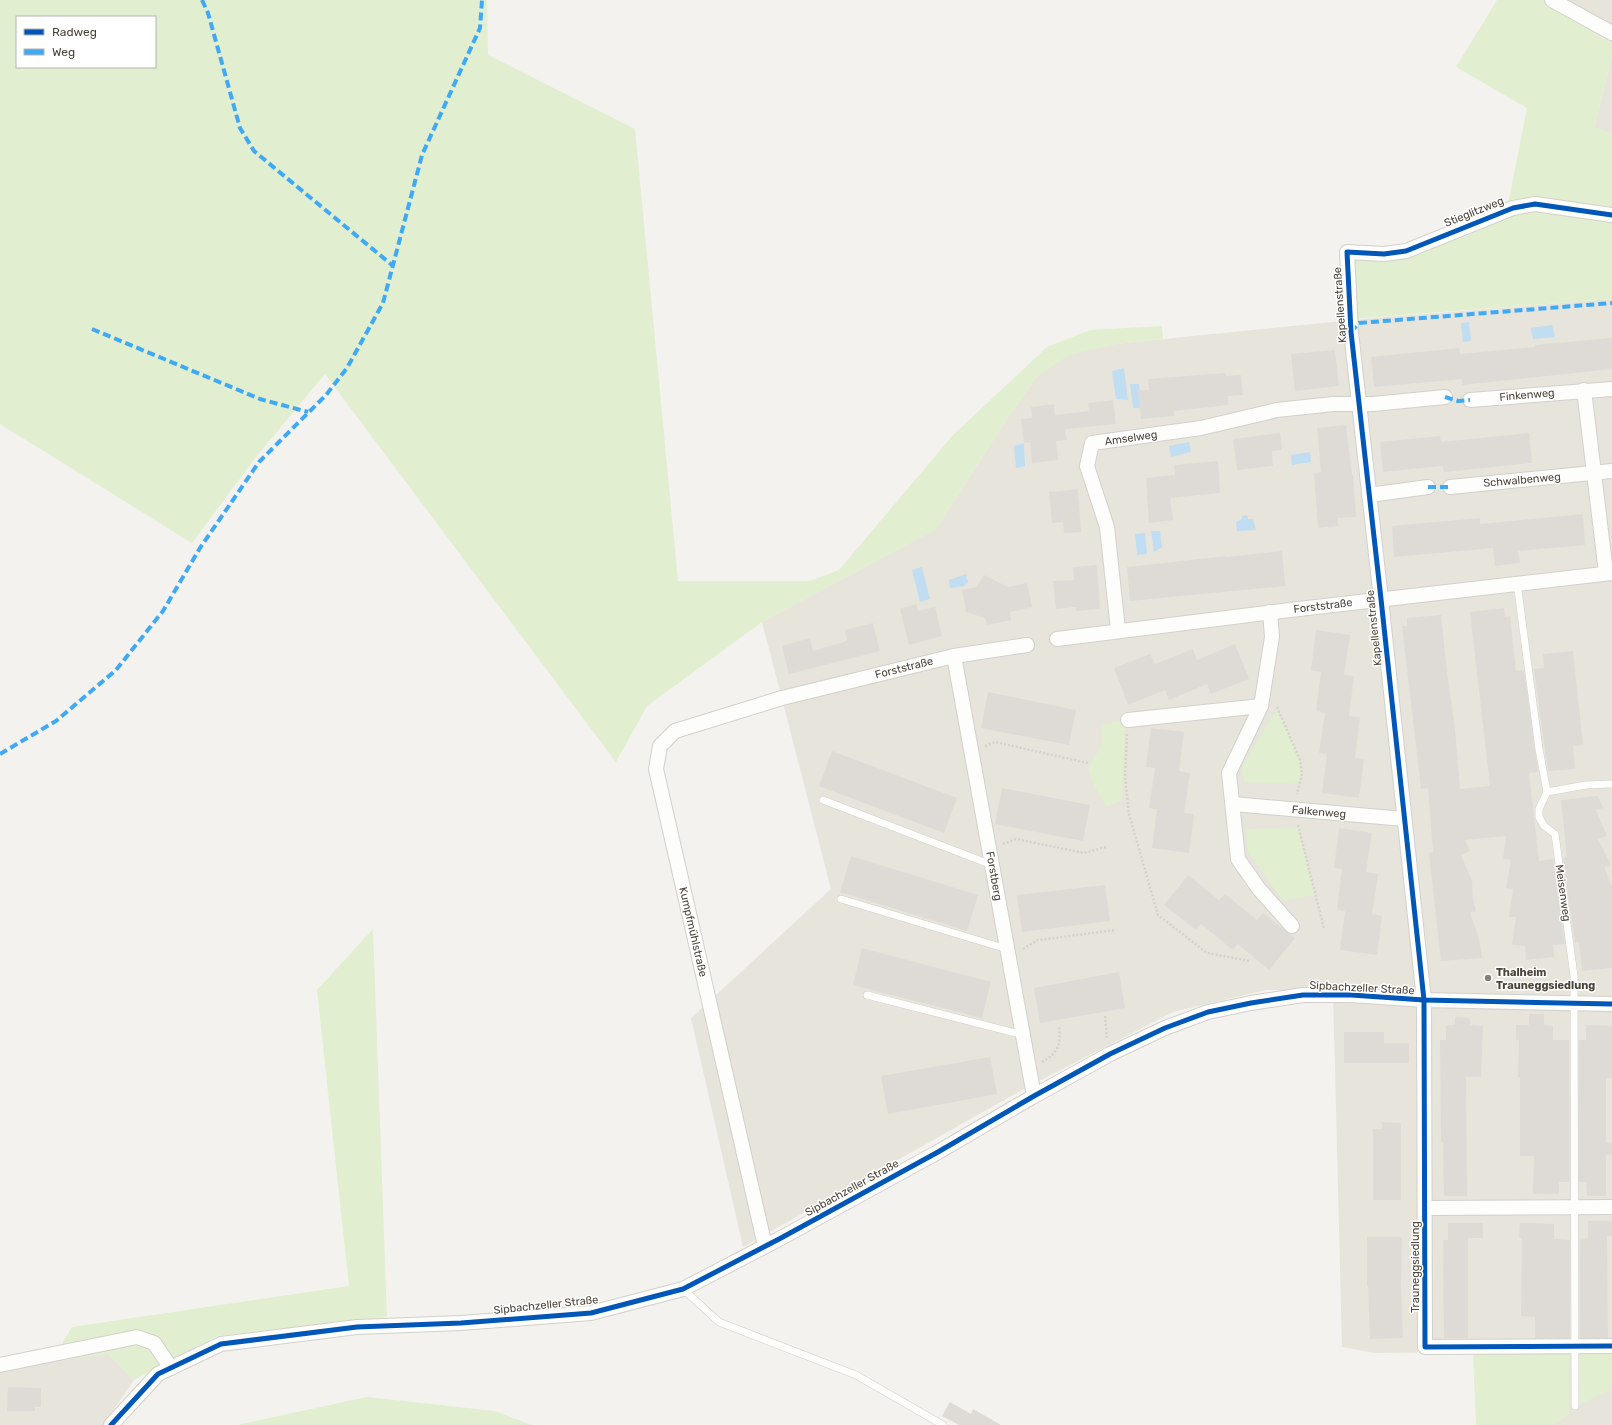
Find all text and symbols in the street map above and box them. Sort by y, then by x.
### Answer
legend [16,16,156,68]
text: Radweg [52,25,97,39]
text: Weg [52,45,75,59]
street label: Stieglitzweg [1442,194,1506,230]
street label: Kapellenstraße [1331,267,1349,343]
street label: Finkenweg [1499,386,1555,404]
street label: Amselweg [1104,428,1158,448]
street label: Schwalbenweg [1483,470,1561,490]
street label: Kapellenstraße [1364,589,1384,667]
street label: Forststraße [1293,596,1353,616]
street label: Forststraße [874,655,934,681]
street label: Falkenweg [1291,803,1347,821]
street label: Forstberg [983,850,1005,902]
street label: Meisenweg [1553,864,1573,922]
street label: Kumpfmühlstraße [676,886,710,978]
place label: Thalheim Trauneggsiedlung [1496,966,1595,992]
marker: Thalheim Trauneggsiedlung [1483,973,1493,983]
street label: Sipbachzeller Straße [1309,979,1415,997]
street label: Sipbachzeller Straße [803,1157,901,1219]
street label: Trauneggsiedlung [1409,1221,1422,1313]
street label: Sipbachzeller Straße [493,1293,599,1317]

